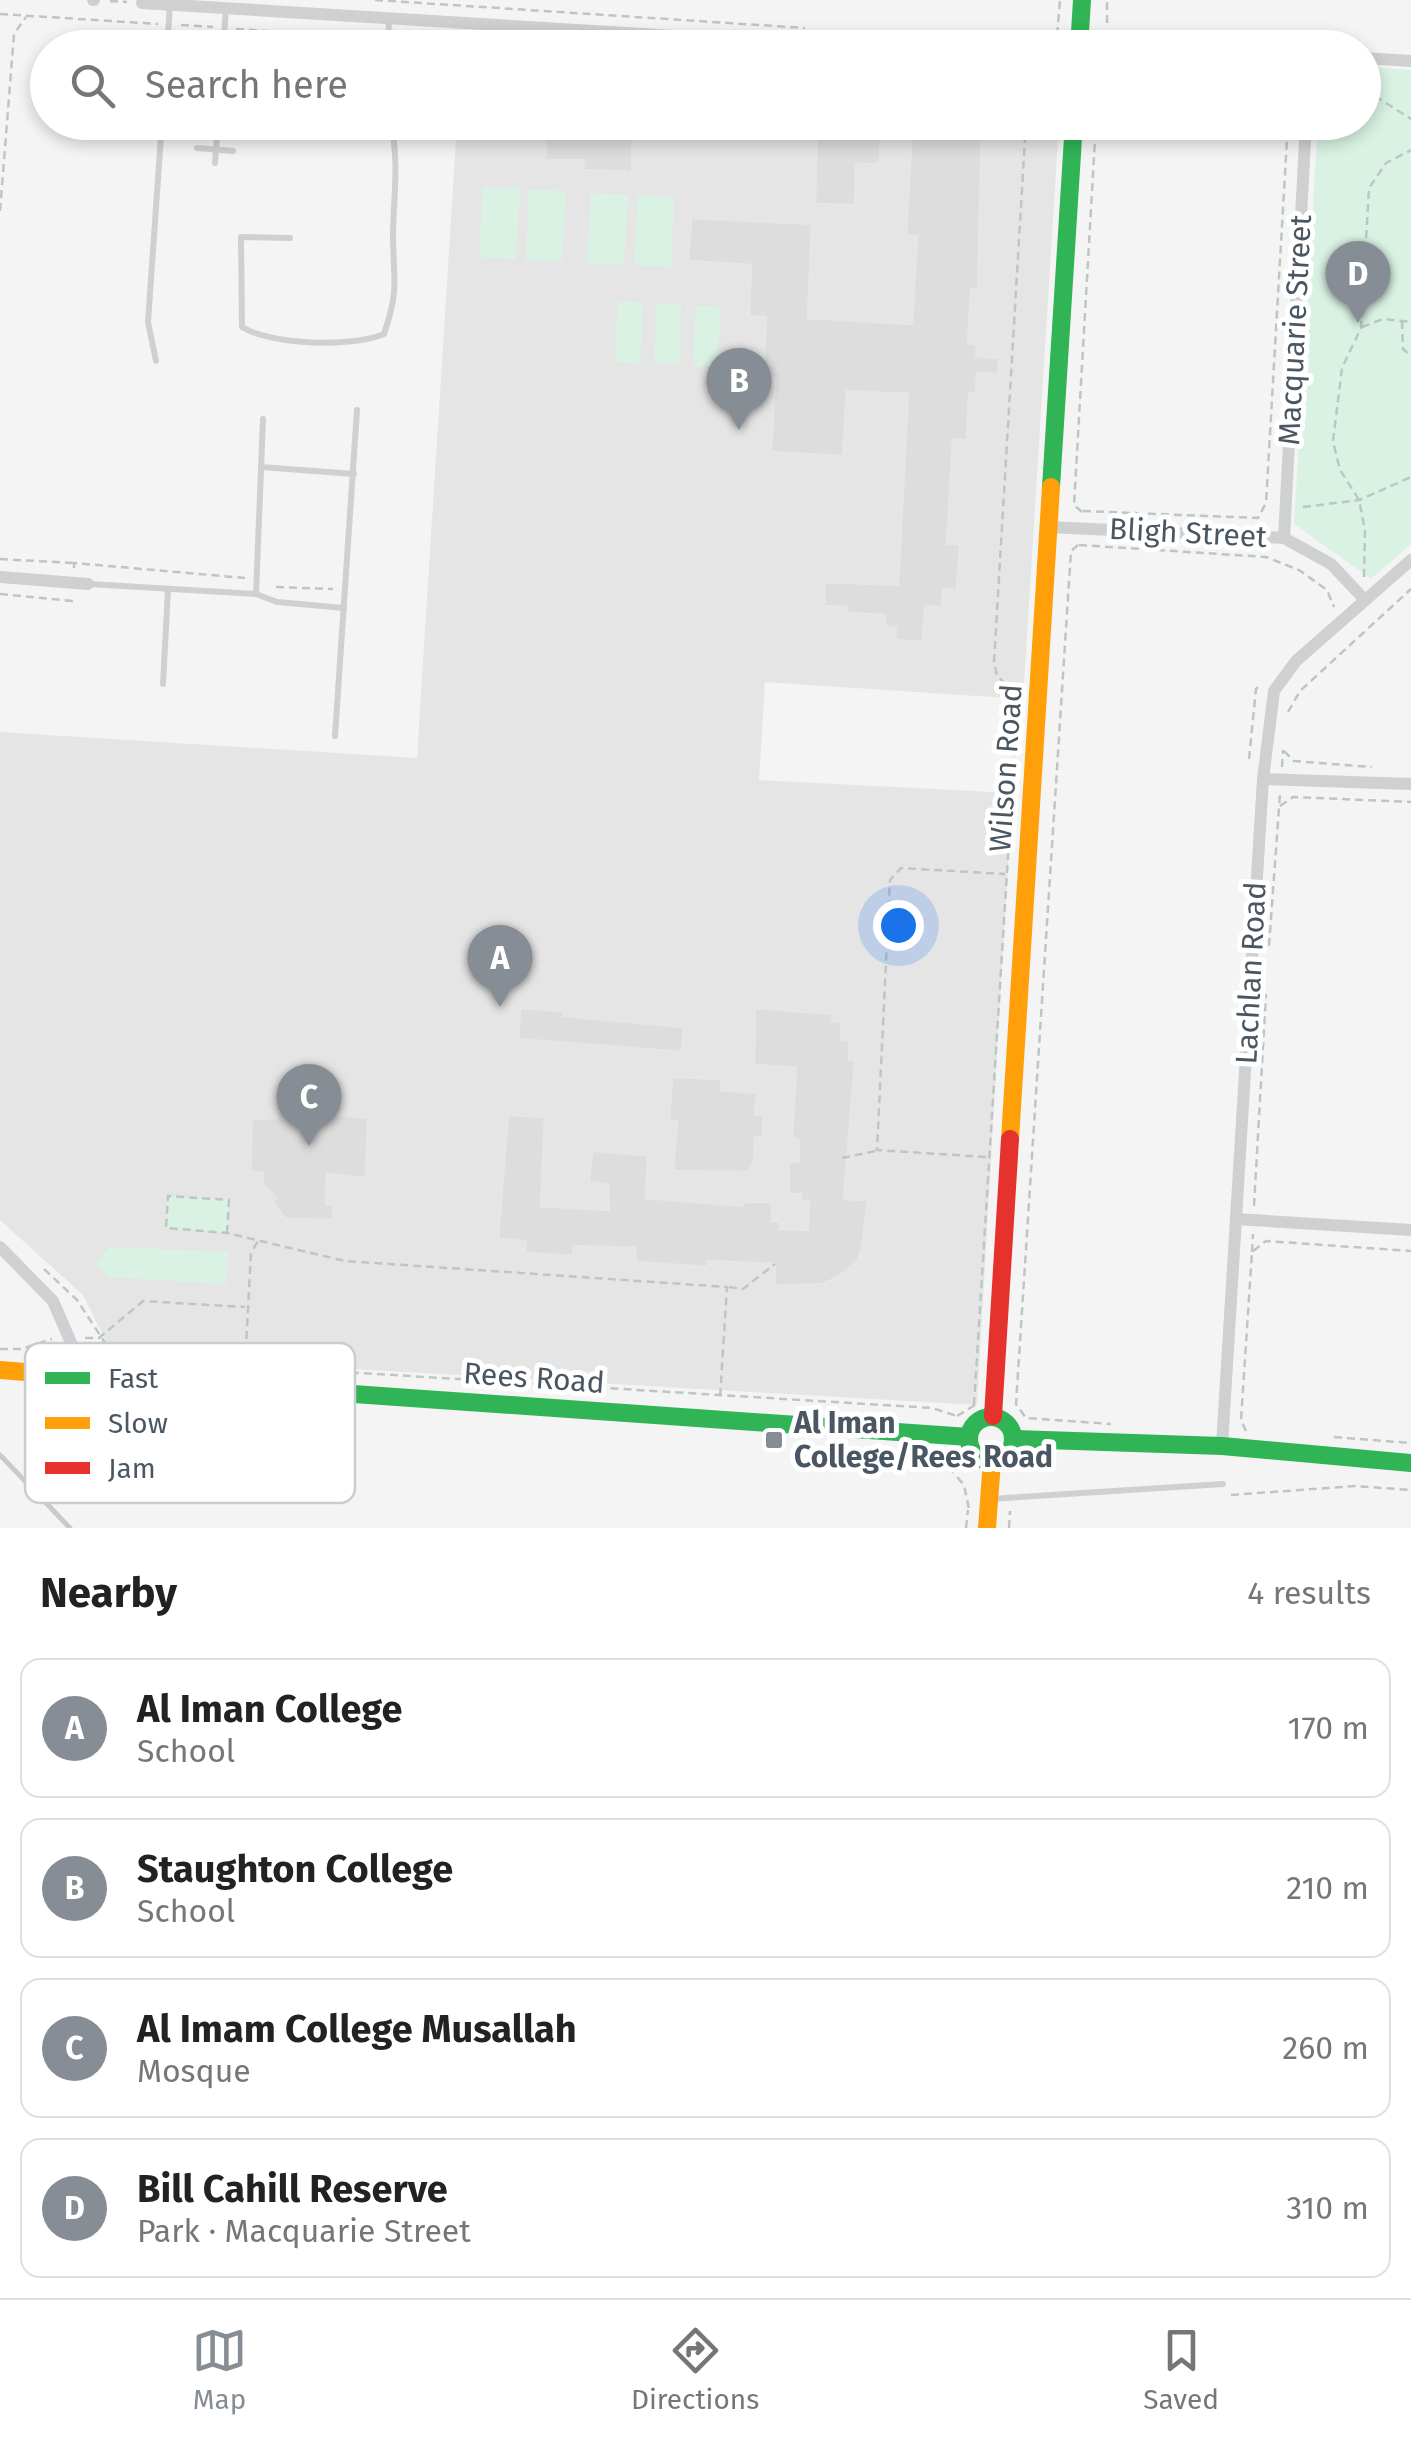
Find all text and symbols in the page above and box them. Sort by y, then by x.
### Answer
search box [30,30,1381,140]
icon: search [65,58,120,113]
text: Search here [145,62,348,108]
street label: Macquarie Street [1271,214,1319,446]
pin: D [1326,240,1390,323]
pin: B [706,348,772,430]
street label: Bligh Street [1108,511,1268,555]
street label: Wilson Road [982,683,1030,853]
street label: Lachlan Road [1228,881,1274,1065]
your location [873,900,924,951]
pin: A [468,924,532,1007]
pin: C [276,1064,342,1146]
legend [25,1343,355,1503]
street label: Rees Road [462,1355,606,1401]
text: Fast [108,1362,159,1395]
place label: Al Iman College/Rees Road [793,1405,1053,1475]
text: Slow [108,1407,168,1440]
marker: Al Iman College/Rees Road [763,1429,785,1451]
text: Jam [108,1452,156,1485]
text: Nearby [40,1568,177,1618]
text: 4 results [1247,1574,1371,1612]
text: Al Iman College [137,1686,402,1732]
text: A [65,1709,84,1747]
text: 170 m [1288,1709,1369,1747]
text: School [137,1732,235,1770]
text: Staughton College [137,1846,453,1892]
text: B [65,1869,84,1907]
text: 210 m [1286,1869,1369,1907]
text: School [137,1892,235,1930]
text: Al Imam College Musallah [137,2006,577,2052]
text: C [65,2029,84,2067]
text: 260 m [1282,2029,1369,2067]
text: Mosque [137,2052,251,2090]
text: Bill Cahill Reserve [137,2166,448,2212]
text: D [64,2189,85,2227]
text: 310 m [1286,2189,1369,2227]
text: Park · Macquarie Street [137,2212,471,2250]
tab: Map [192,2323,247,2416]
tab: Directions [631,2323,759,2416]
tab: Saved [1143,2323,1219,2416]

